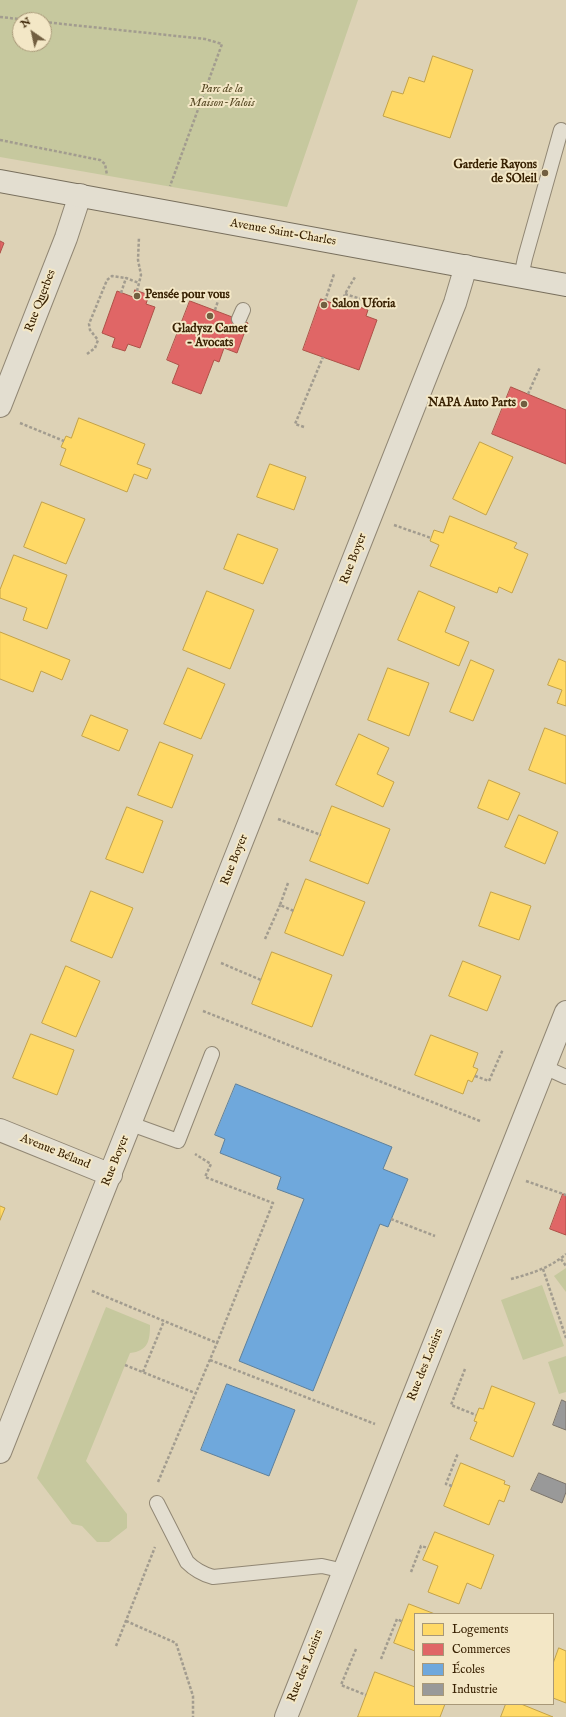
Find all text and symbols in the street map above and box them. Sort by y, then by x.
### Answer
north arrow [12,12,52,52]
text: N [18,14,34,31]
park label: Parc de la Maison-Valois [189,83,255,111]
place label: Garderie Rayons de SOleil [453,159,537,187]
marker: Garderie Rayons de SOleil [540,168,550,178]
street label: Avenue Saint-Charles [229,217,337,249]
street label: Rue Querbes [23,268,59,334]
place label: Pensée pour vous [145,289,230,303]
marker: Pensée pour vous [132,291,142,301]
place label: Salon Uforia [332,298,395,312]
marker: Salon Uforia [319,300,329,310]
marker: Gladysz Camet - Avocats [205,311,215,321]
place label: Gladysz Camet - Avocats [172,323,248,351]
place label: NAPA Auto Parts [428,397,516,411]
marker: NAPA Auto Parts [519,399,529,409]
street label: Rue Boyer [338,531,370,587]
street label: Rue Boyer [218,833,252,887]
street label: Avenue Béland [18,1131,92,1173]
street label: Rue Boyer [99,1134,133,1188]
street label: Rue des Loisirs [405,1327,447,1403]
legend [414,1613,554,1705]
text: Logements [452,1622,509,1637]
street label: Rue des Loisirs [285,1628,327,1704]
text: Commerces [452,1642,510,1657]
text: Écoles [452,1662,485,1677]
text: Industrie [452,1682,498,1697]

